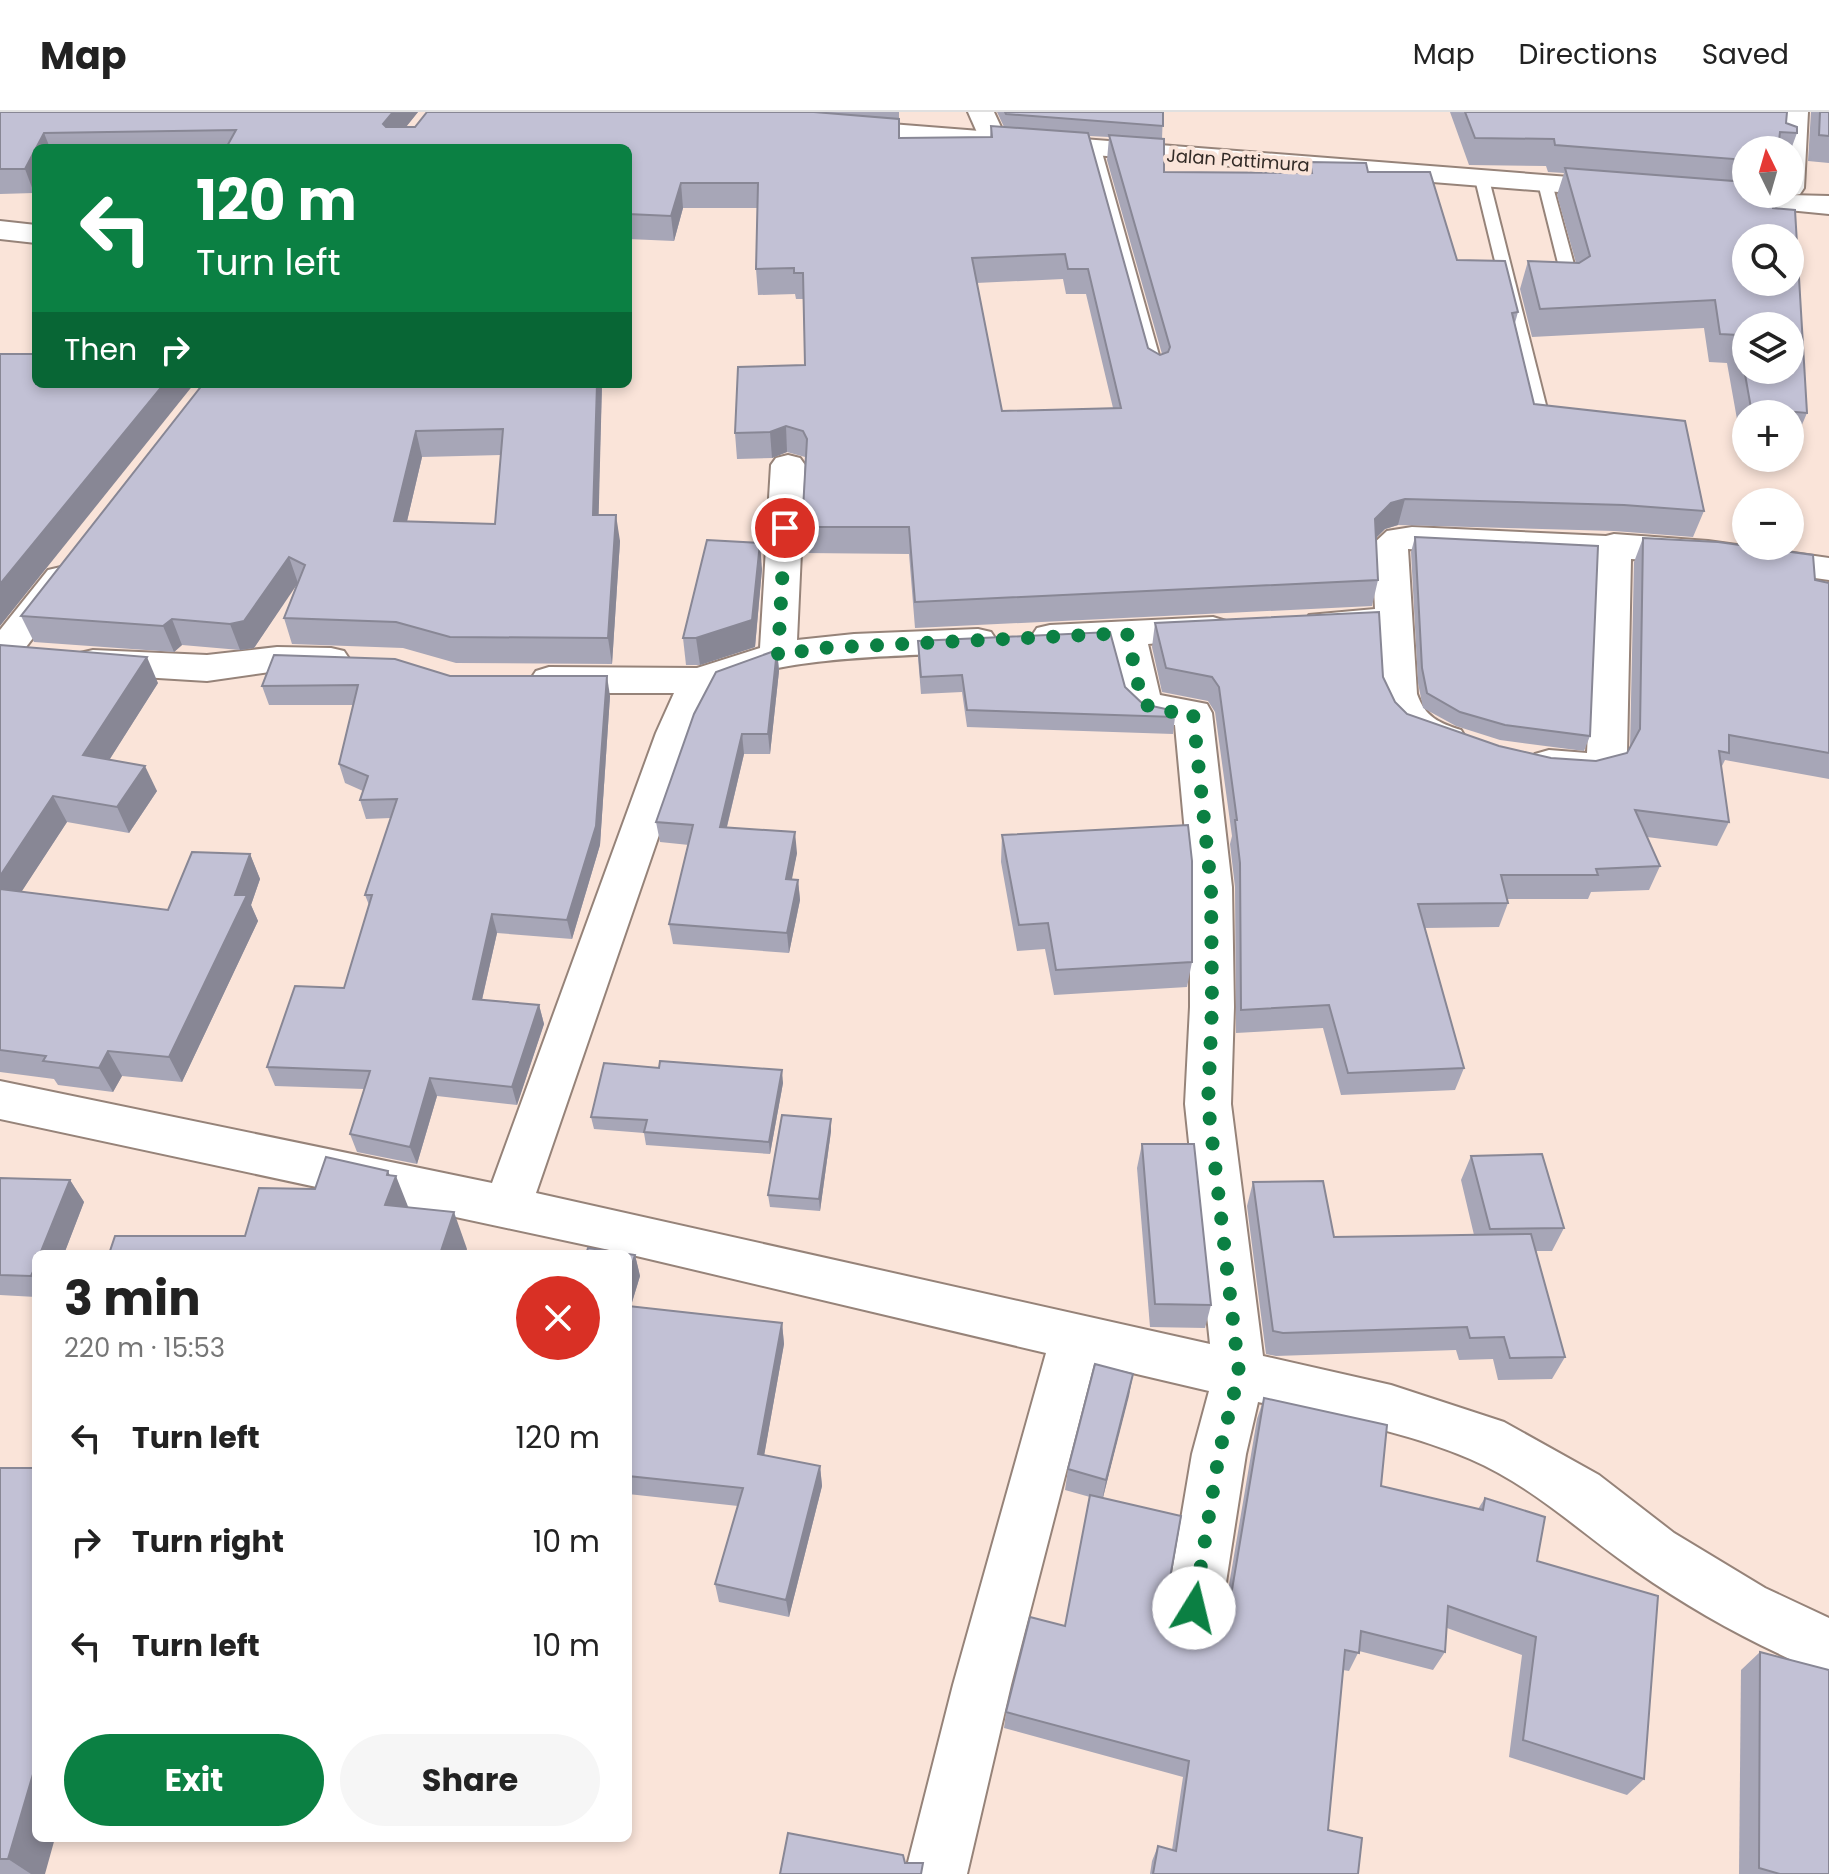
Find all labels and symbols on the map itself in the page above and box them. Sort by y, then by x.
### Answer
north arrow [1732,136,1804,208]
street label: Jalan Pattimura [1165,143,1311,177]
pin [751,494,819,562]
position arrow [1152,1566,1236,1650]

